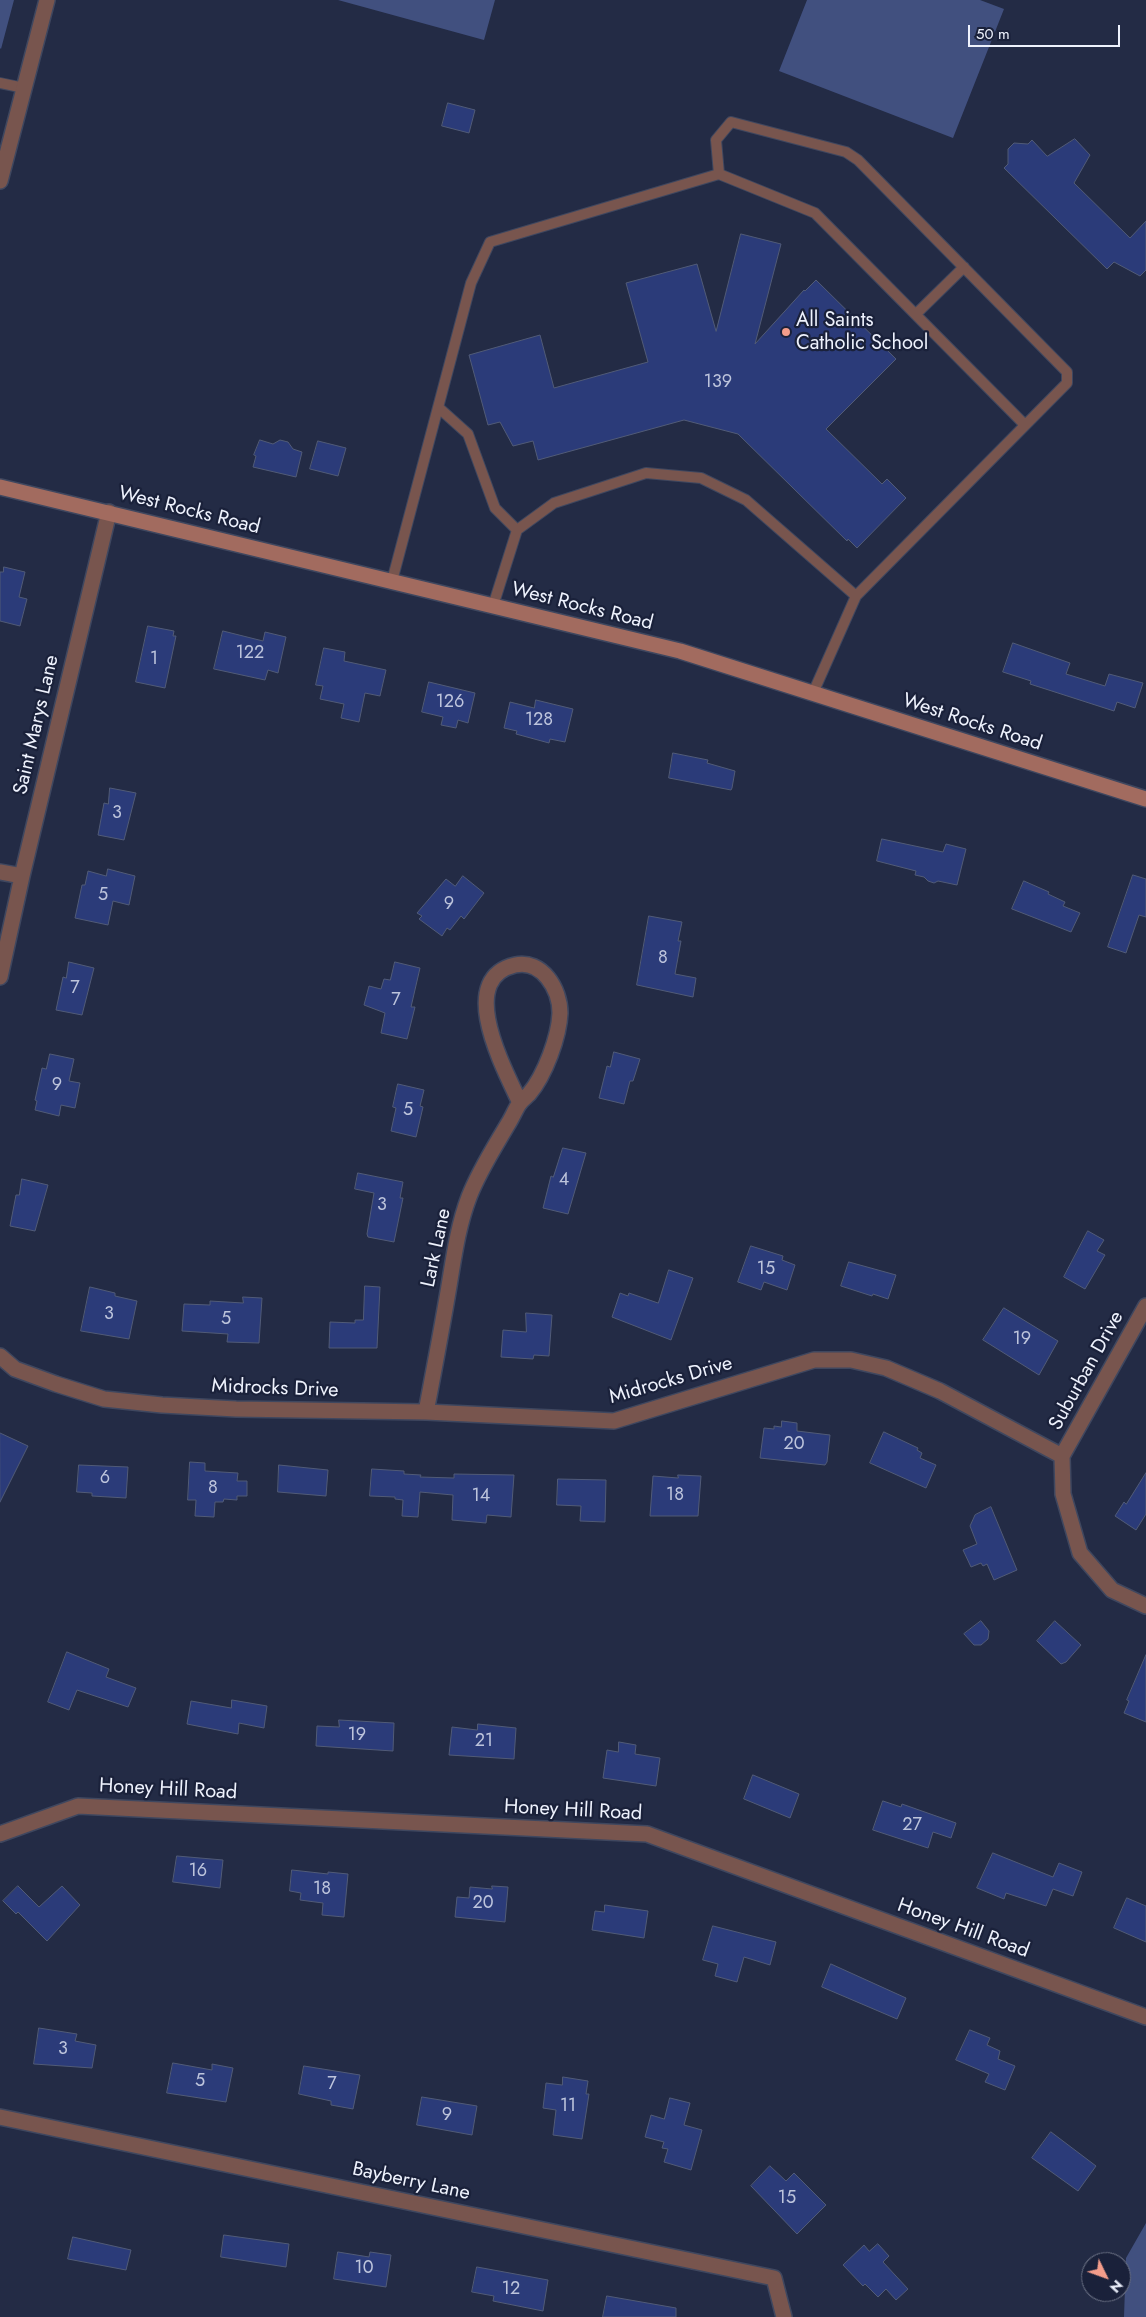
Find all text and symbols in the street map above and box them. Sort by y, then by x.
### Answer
scale bar [971,15,1124,47]
text: 50 m [976,23,1010,45]
place label: All Saints Catholic School [796,309,928,356]
marker: All Saints Catholic School [780,326,792,338]
house number: 139 [704,372,732,394]
street label: West Rocks Road [116,482,262,540]
street label: West Rocks Road [509,578,655,636]
house number: 122 [236,643,264,665]
house number: 1 [150,649,158,671]
street label: Saint Marys Lane [9,653,65,797]
street label: West Rocks Road [899,689,1045,757]
house number: 126 [436,692,464,714]
house number: 128 [525,710,553,732]
house number: 3 [112,803,122,825]
house number: 5 [98,885,108,907]
house number: 9 [444,894,454,916]
house number: 8 [658,948,668,970]
house number: 7 [70,978,80,1000]
house number: 7 [391,990,401,1012]
house number: 9 [52,1075,62,1097]
house number: 5 [403,1100,413,1122]
house number: 4 [559,1170,569,1192]
house number: 3 [377,1195,387,1217]
street label: Lark Lane [417,1207,457,1289]
house number: 15 [757,1259,775,1281]
house number: 3 [104,1304,114,1326]
street label: Suburban Drive [1044,1307,1130,1435]
house number: 5 [221,1309,231,1331]
house number: 19 [1013,1329,1031,1351]
street label: Midrocks Drive [607,1352,735,1410]
street label: Midrocks Drive [211,1375,339,1403]
house number: 20 [783,1434,805,1456]
house number: 6 [100,1468,110,1490]
house number: 8 [208,1478,218,1500]
house number: 18 [666,1485,684,1507]
house number: 14 [472,1486,490,1508]
house number: 19 [348,1725,366,1747]
house number: 21 [475,1731,493,1753]
street label: Honey Hill Road [98,1774,238,1806]
street label: Honey Hill Road [503,1795,643,1827]
house number: 27 [902,1815,922,1837]
house number: 16 [189,1861,207,1883]
house number: 18 [313,1879,331,1901]
house number: 20 [472,1893,494,1915]
street label: Honey Hill Road [894,1894,1032,1964]
house number: 3 [58,2039,68,2061]
house number: 5 [195,2071,205,2093]
house number: 7 [327,2074,337,2096]
house number: 11 [560,2096,576,2118]
house number: 9 [442,2105,452,2127]
street label: Bayberry Lane [350,2158,472,2206]
house number: 15 [778,2188,796,2210]
north arrow [1081,2252,1131,2302]
house number: 10 [355,2258,373,2280]
text: N [1105,2276,1128,2297]
house number: 12 [502,2279,520,2301]

